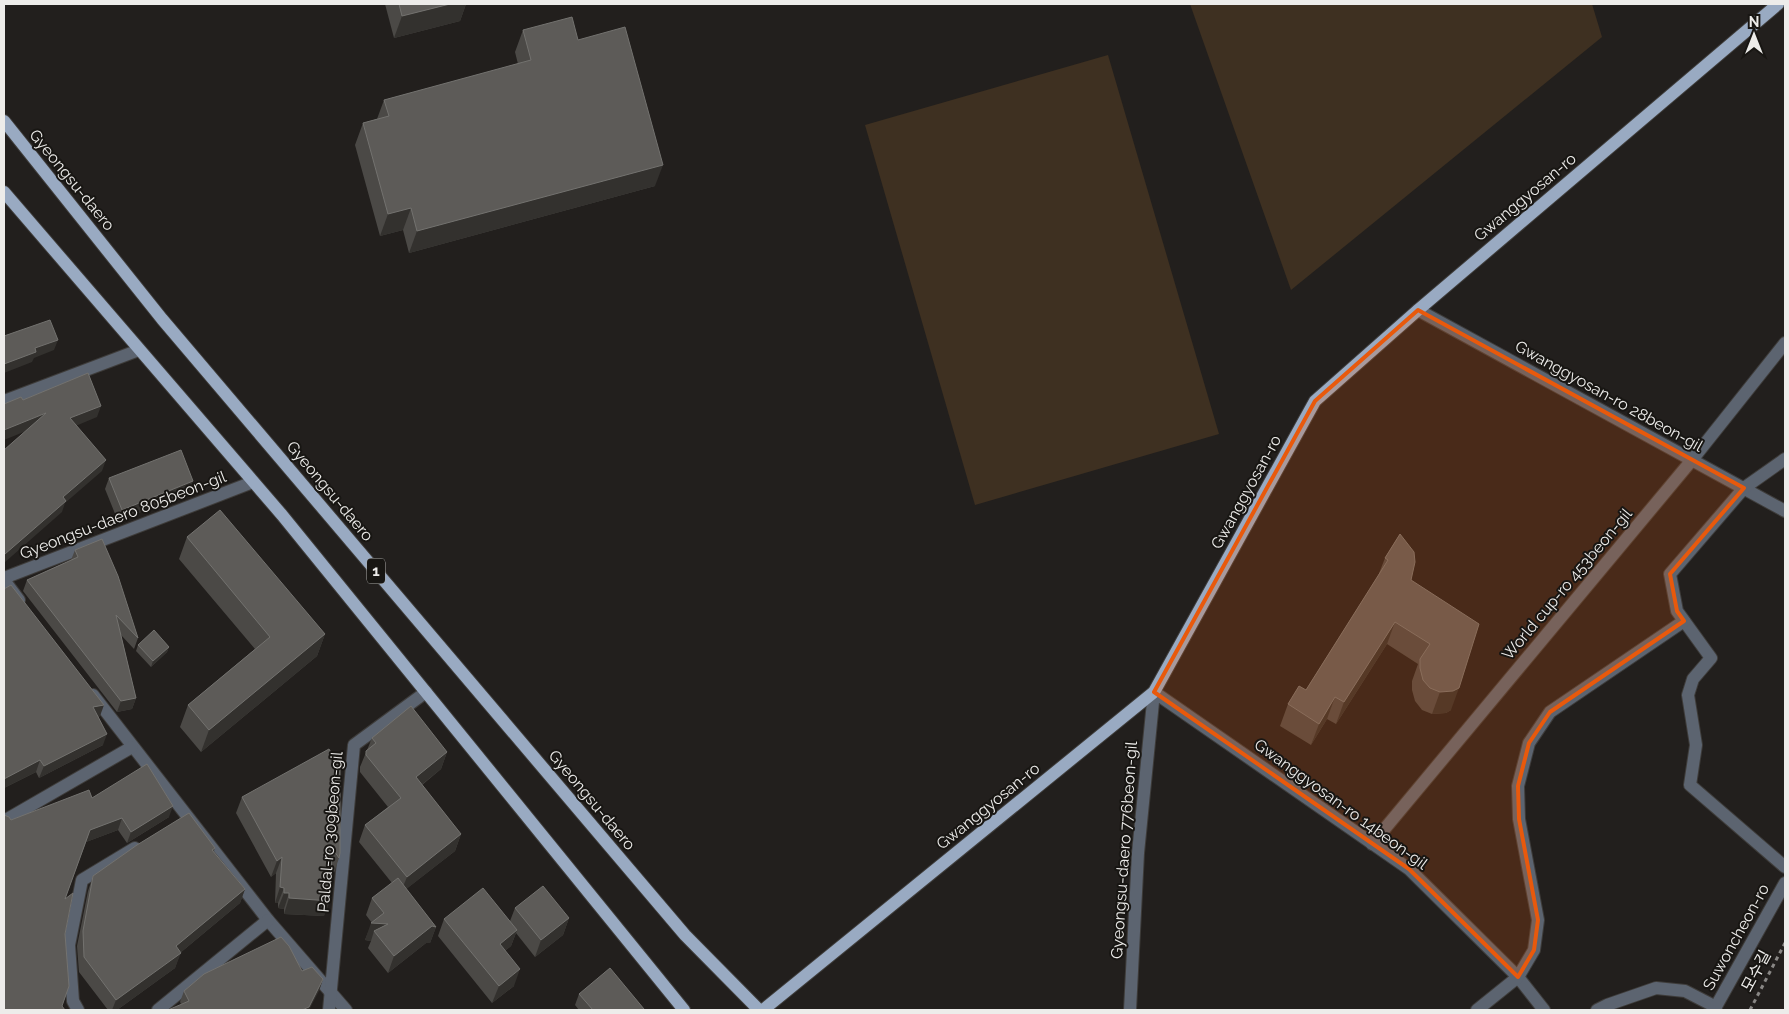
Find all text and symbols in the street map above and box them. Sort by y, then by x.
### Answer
north arrow [1729,10,1779,60]
text: N [1749,14,1759,30]
street label: Gyeongsu-daero [25,126,119,234]
street label: Gwanggyosan-ro [1470,149,1580,245]
street label: Gwanggyosan-ro 28beon-gil [1512,336,1707,456]
street label: Gwanggyosan-ro [1207,432,1285,552]
street label: Gyeongsu-daero [283,437,377,545]
street label: Gyeongsu-daero 805beon-gil [17,467,229,563]
street label: World cup-ro 453beon-gil [1498,504,1636,664]
road number: 1 [367,558,385,584]
street label: Gwanggyosan-ro 14beon-gil [1251,735,1432,874]
street label: Gyeongsu-daero 776beon-gil [1107,740,1141,959]
street label: Gyeongsu-daero [545,746,639,854]
street label: Paldal-ro 309beon-gil [313,750,347,913]
street label: Gwanggyosan-ro [933,759,1043,853]
street label: Suwoncheon-ro [1699,880,1773,994]
street label: 모수길 [1737,947,1775,995]

